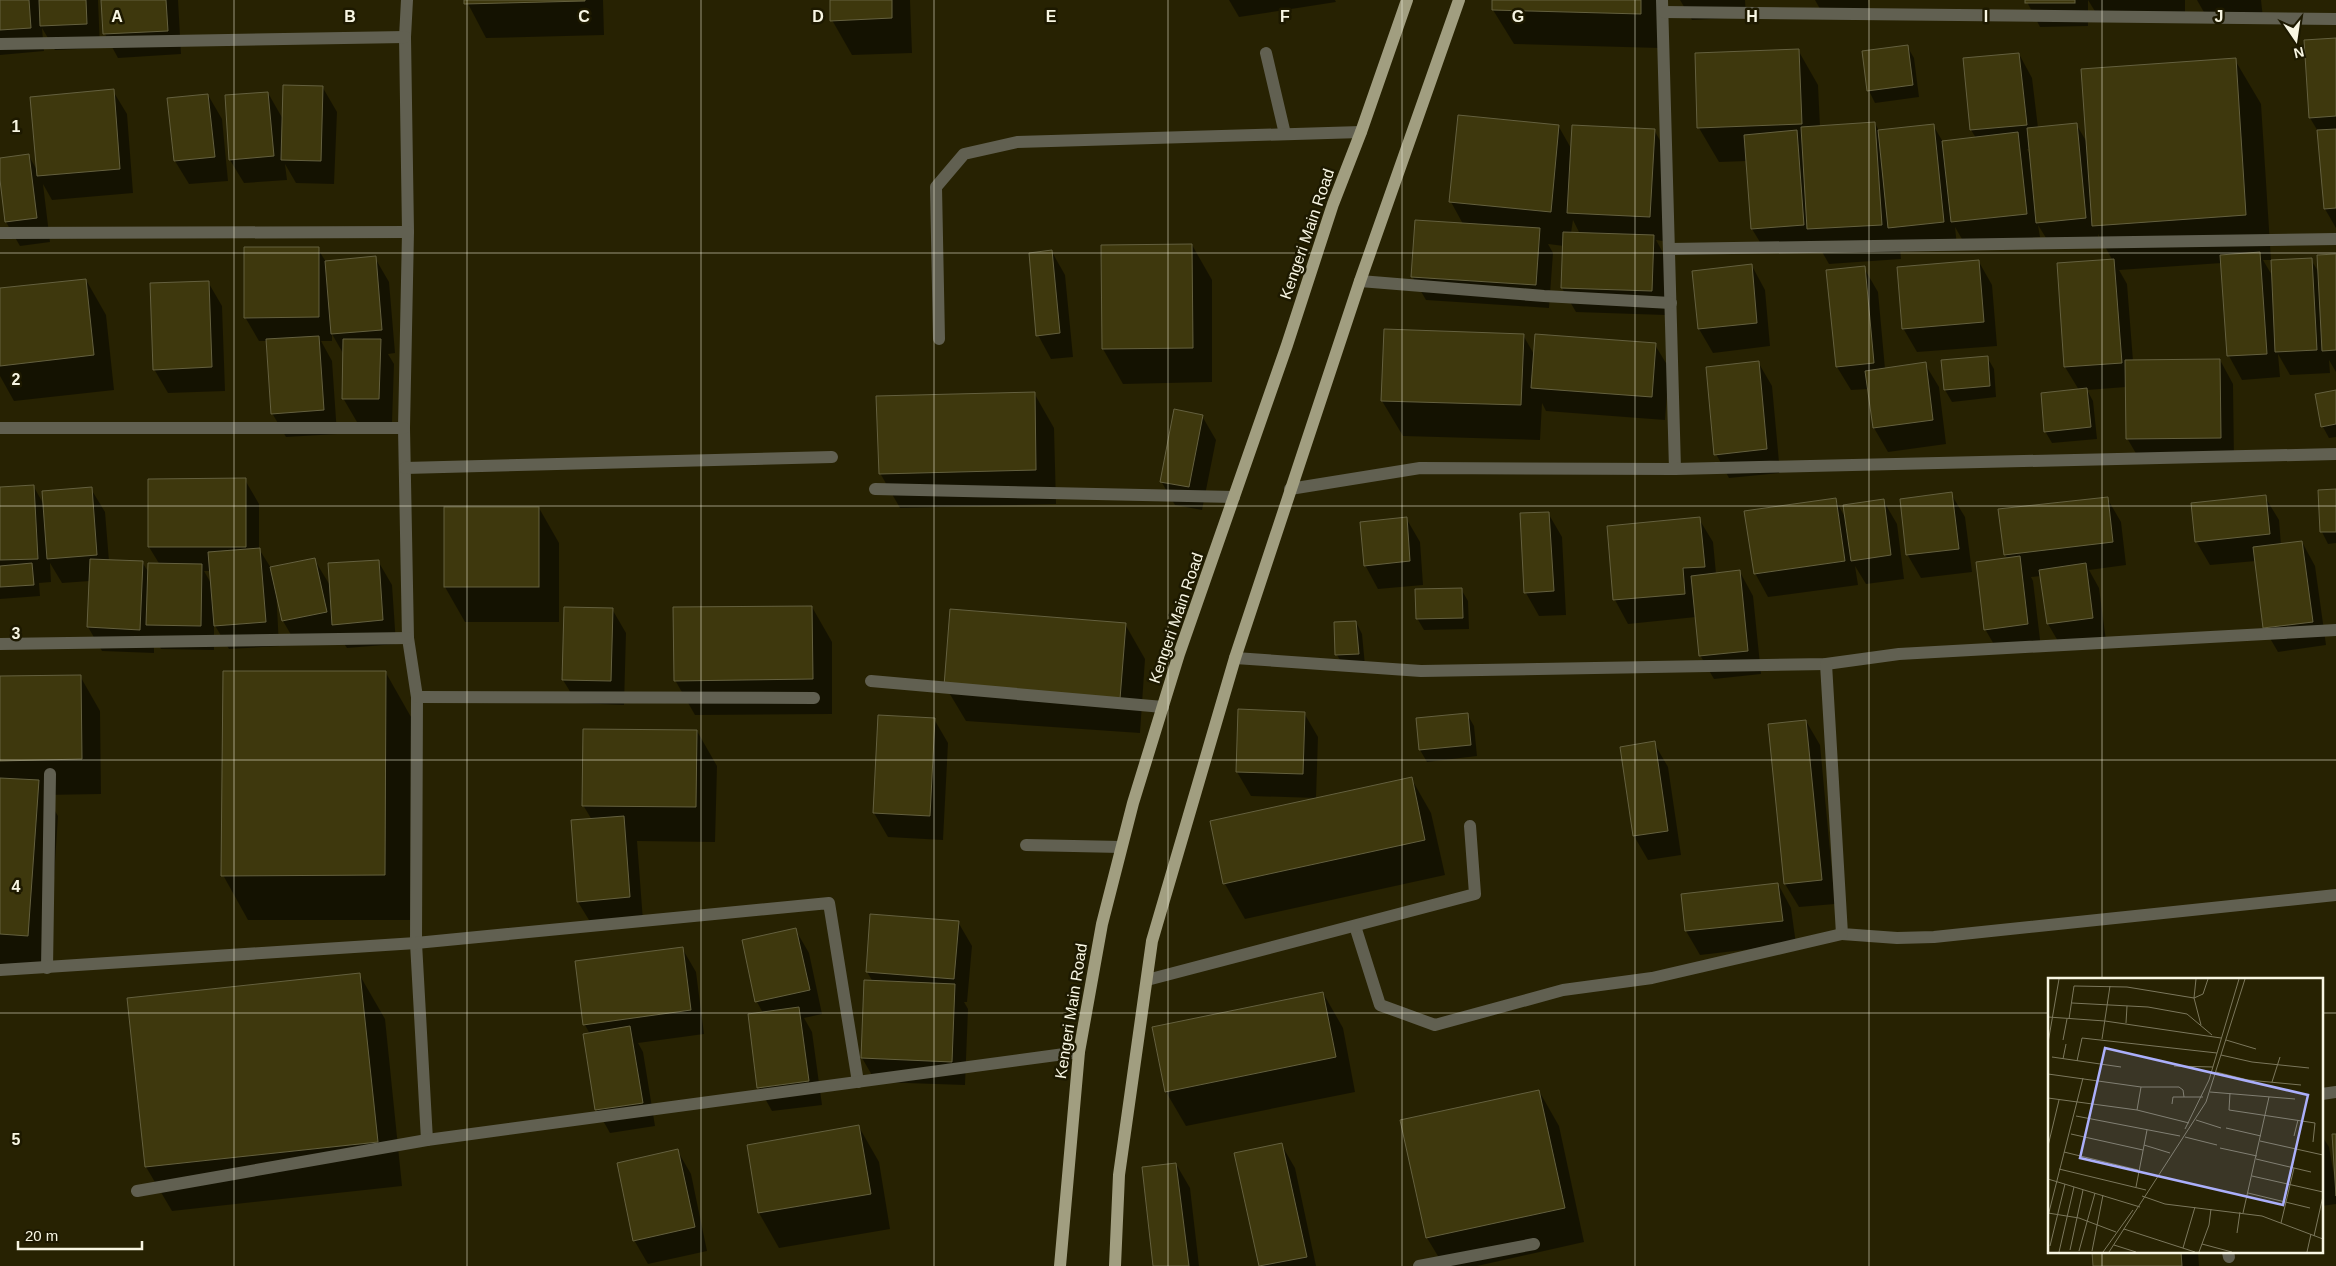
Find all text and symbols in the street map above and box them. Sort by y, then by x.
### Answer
text: A [111,8,123,25]
text: B [344,8,356,25]
text: C [578,8,590,25]
text: D [812,8,824,25]
text: E [1046,8,1057,25]
text: F [1280,8,1290,25]
text: G [1512,8,1524,25]
text: H [1746,8,1758,25]
text: I [1984,8,1988,25]
text: J [2215,8,2223,25]
north arrow [2271,15,2321,65]
text: N [2292,44,2306,62]
text: 1 [12,118,21,135]
street label: Kengeri Main Road [1277,166,1337,302]
text: 2 [12,371,21,388]
street label: Kengeri Main Road [1146,550,1206,686]
text: 3 [12,625,21,642]
text: 4 [12,878,21,895]
street label: Kengeri Main Road [1052,942,1090,1080]
inset map [2048,978,2324,1254]
text: 5 [12,1131,21,1148]
scale bar [18,1218,141,1250]
text: 20 m [25,1227,58,1244]

